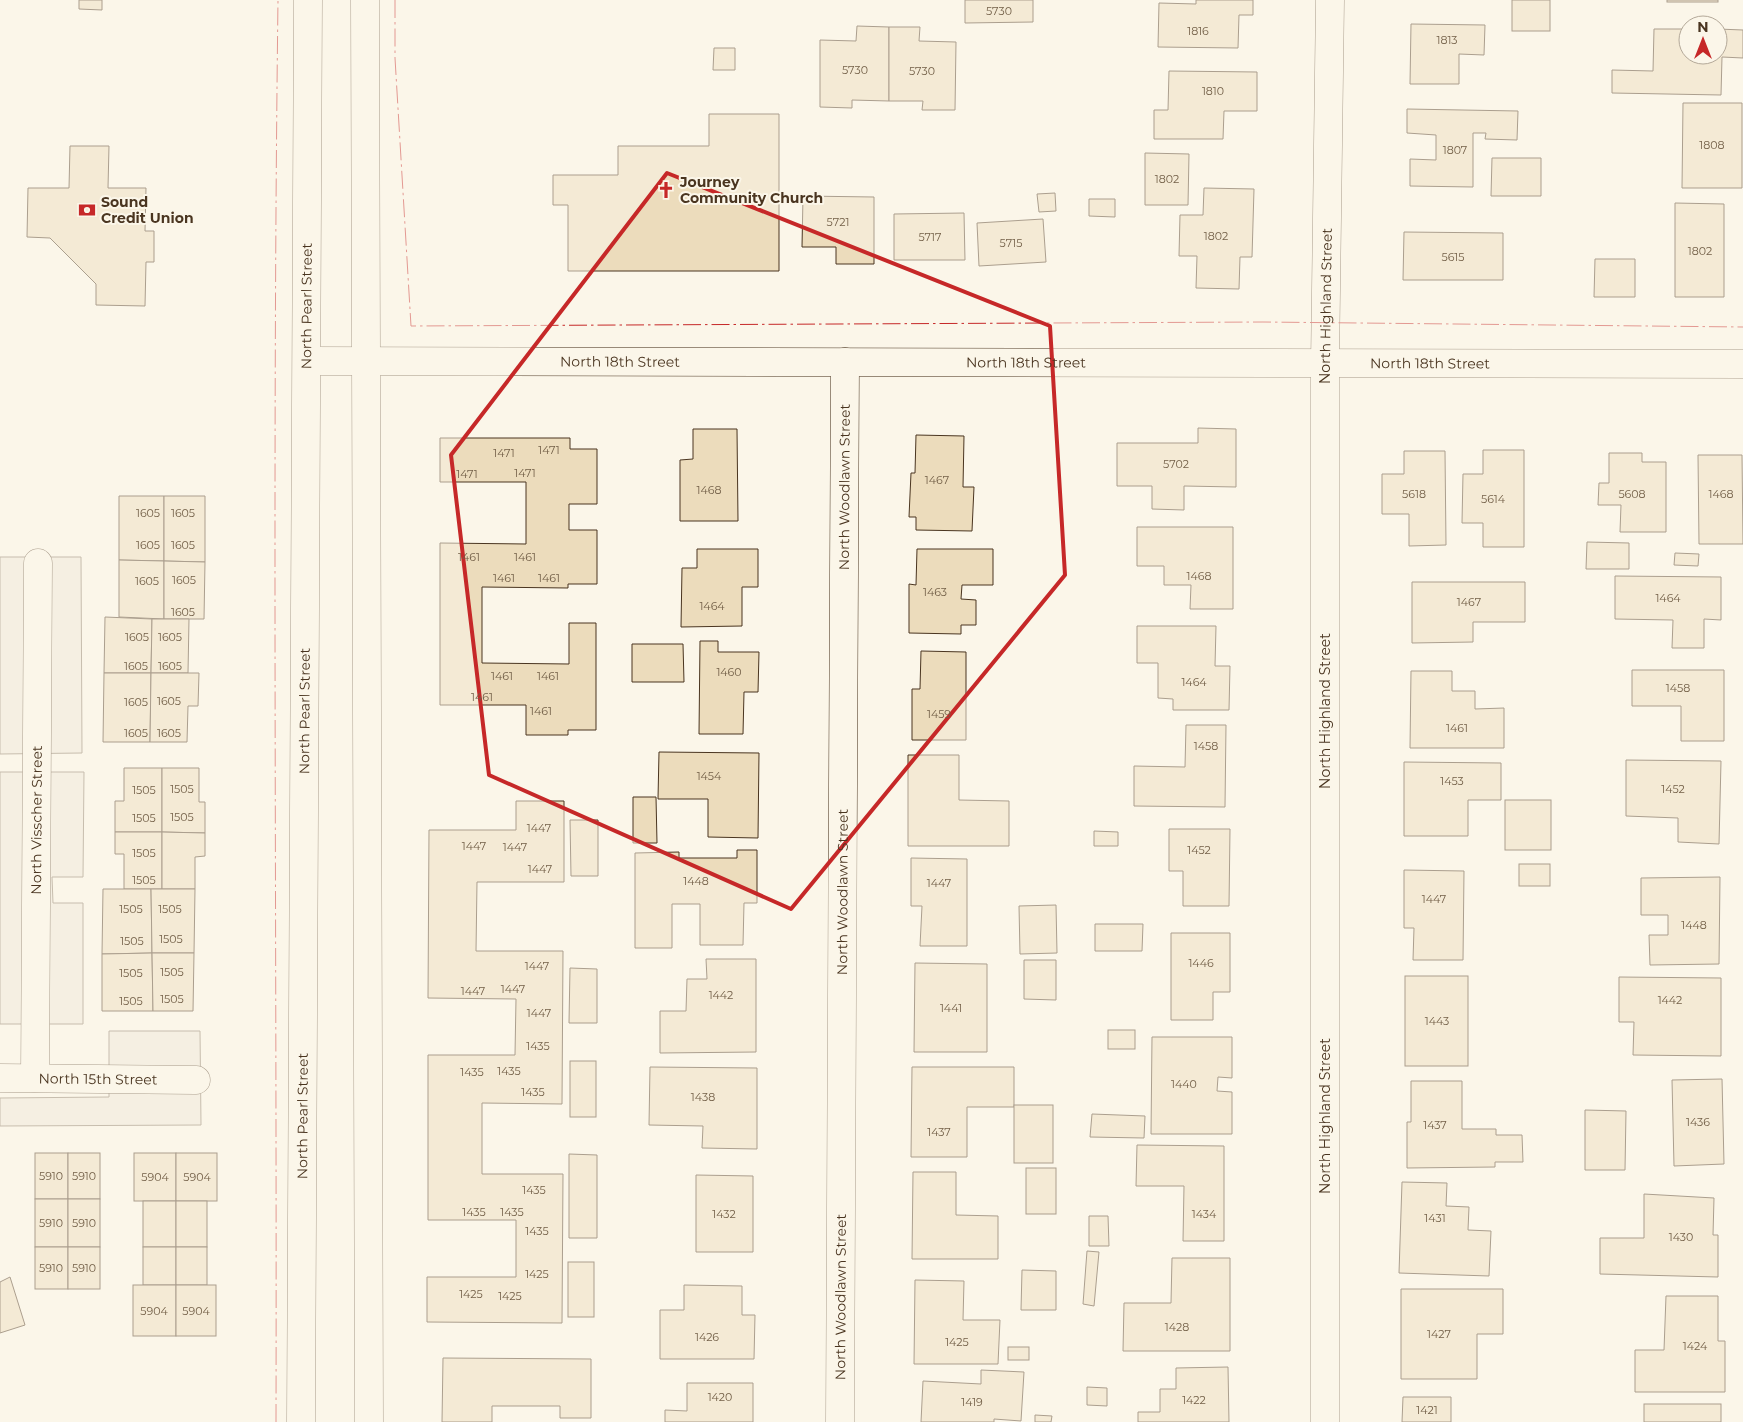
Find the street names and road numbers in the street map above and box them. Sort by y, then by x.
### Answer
street label: North Highland Street [1316,228,1336,384]
street label: North Pearl Street [297,242,316,369]
street label: North 18th Street [560,353,680,371]
street label: North 18th Street [966,353,1086,372]
street label: North 18th Street [1370,354,1490,372]
street label: North Woodlawn Street [835,403,854,570]
street label: North Highland Street [1316,633,1334,789]
street label: North Pearl Street [295,647,314,774]
street label: North Visscher Street [27,745,46,895]
street label: North Woodlawn Street [833,808,852,975]
street label: North Highland Street [1316,1038,1334,1194]
street label: North Pearl Street [293,1052,312,1179]
street label: North 15th Street [38,1069,158,1089]
street label: North Woodlawn Street [831,1213,850,1380]

